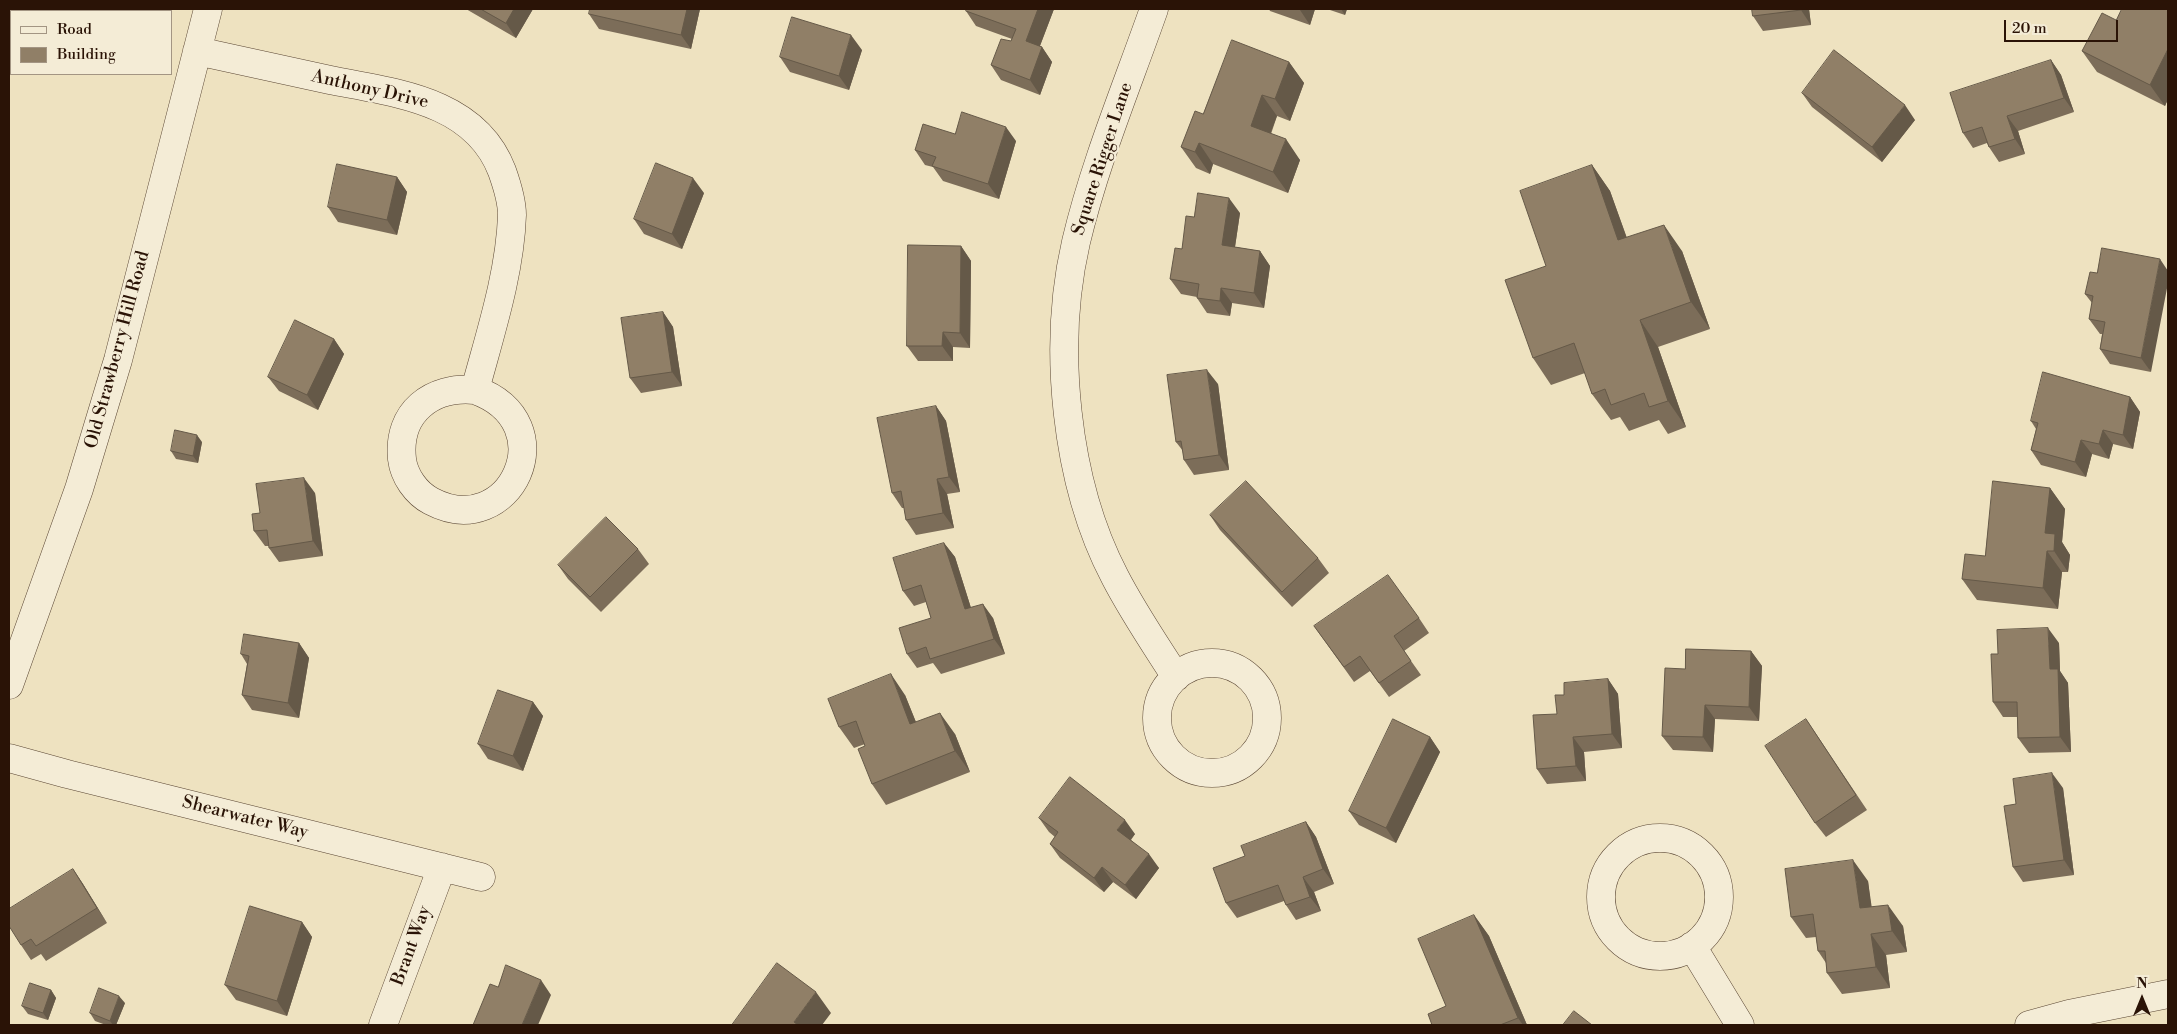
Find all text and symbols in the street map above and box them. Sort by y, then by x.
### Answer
legend [10,10,172,75]
scale bar [2007,10,2121,42]
text: 20 m [2012,19,2047,38]
text: Road [57,20,92,39]
text: Building [57,45,116,64]
street label: Anthony Drive [309,66,431,114]
street label: Square Rigger Lane [1068,80,1138,238]
street label: Old Strawberry Hill Road [81,249,155,451]
street label: Shearwater Way [180,792,310,844]
street label: Brant Way [388,903,436,989]
north arrow [2117,974,2167,1024]
text: N [2136,975,2148,993]

